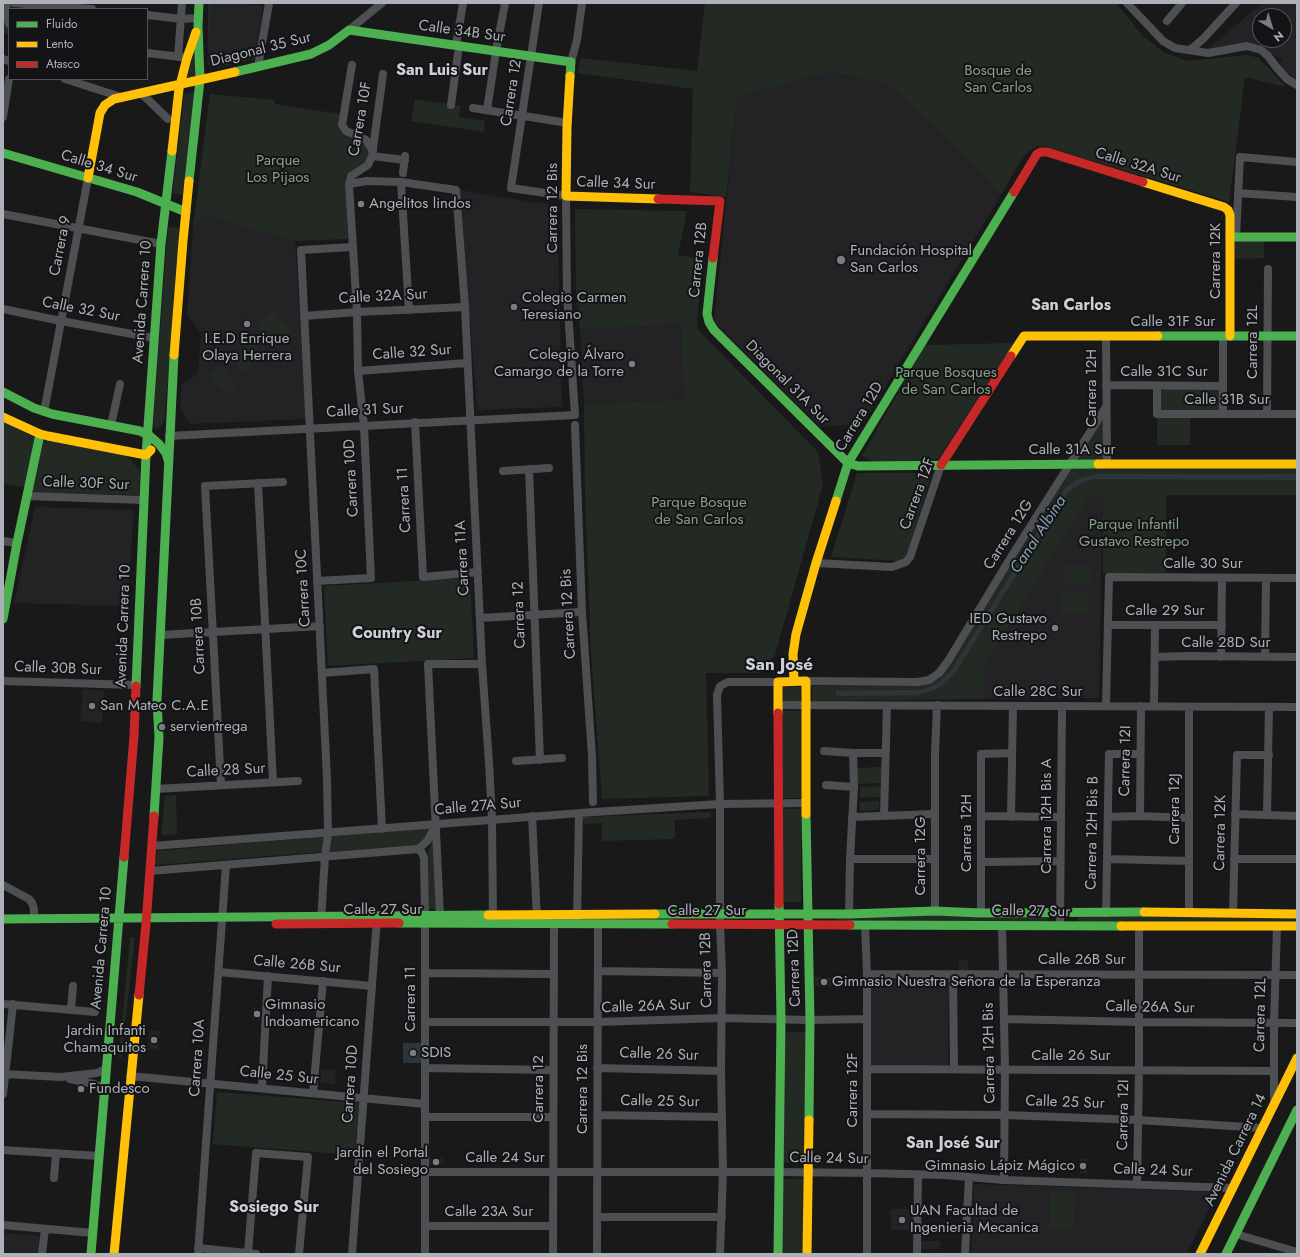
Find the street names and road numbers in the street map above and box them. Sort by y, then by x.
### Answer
street label: Calle 34B Sur [417,17,507,47]
street label: Diagonal 35 Sur [209,29,313,71]
street label: Carrera 12 [498,58,526,128]
street label: Carrera 10F [346,80,376,158]
street label: Calle 32A Sur [1093,144,1183,188]
street label: Calle 34 Sur [58,147,140,187]
street label: Carrera 12 Bis [544,163,562,253]
street label: Calle 34 Sur [576,174,656,194]
street label: Carrera 9 [46,214,76,278]
street label: Carrera 12B [686,221,712,299]
street label: Carrera 12K [1207,223,1225,299]
street label: Avenida Carrera 10 [130,240,156,364]
street label: Calle 32A Sur [338,286,428,308]
street label: Calle 32 Sur [40,294,122,326]
street label: Carrera 12L [1244,305,1262,379]
street label: Calle 31F Sur [1131,313,1215,331]
street label: Diagonal 31A Sur [741,337,833,429]
street label: Calle 32 Sur [372,341,452,365]
street label: Carrera 12H [1083,349,1101,427]
street label: Calle 31C Sur [1120,363,1208,381]
street label: Carrera 12D [832,379,888,455]
street label: Calle 31B Sur [1184,391,1270,409]
street label: Calle 31 Sur [326,400,404,422]
street label: Carrera 10D [341,439,363,517]
street label: Calle 31A Sur [1028,441,1116,459]
street label: Carrera 12F [897,456,939,532]
street label: Carrera 11 [394,467,416,533]
street label: Calle 30F Sur [42,473,130,495]
street label: Carrera 12G [980,497,1038,573]
street label: Carrera 11A [452,520,474,596]
street label: Carrera 10C [293,549,315,627]
street label: Calle 30 Sur [1163,555,1243,573]
street label: Avenida Carrera 10 [113,564,135,688]
street label: Carrera 12 Bis [558,568,580,660]
street label: Carrera 12 [510,581,530,649]
street label: Carrera 10B [188,597,210,675]
street label: Calle 29 Sur [1125,602,1205,620]
street label: Calle 28D Sur [1181,634,1271,652]
street label: Calle 30B Sur [14,658,102,680]
street label: Calle 28C Sur [993,683,1083,701]
street label: Carrera 12I [1116,725,1136,797]
street label: Carrera 12H Bis A [1038,758,1056,874]
street label: Calle 28 Sur [186,760,266,782]
street label: Carrera 12J [1166,773,1184,845]
street label: Carrera 12H Bis B [1083,776,1103,890]
street label: Calle 27A Sur [434,794,522,820]
street label: Carrera 12H [958,794,976,872]
street label: Carrera 12K [1211,795,1231,871]
street label: Carrera 12G [912,816,930,896]
street label: Avenida Carrera 10 [88,886,116,1010]
street label: Calle 27 Sur [344,901,422,919]
street label: Calle 27 Sur [668,902,746,920]
street label: Calle 27 Sur [991,902,1071,922]
street label: Carrera 12D [785,929,805,1007]
street label: Carrera 12B [697,932,717,1008]
street label: Calle 26B Sur [1038,951,1126,969]
street label: Calle 26B Sur [252,952,342,978]
street label: Carrera 11 [402,966,420,1032]
street label: Carrera 12L [1251,978,1271,1052]
street label: Calle 26A Sur [601,996,691,1018]
street label: Calle 26A Sur [1105,998,1195,1018]
street label: Carrera 12H Bis [980,1002,1000,1104]
street label: Carrera 10A [186,1019,210,1097]
street label: Carrera 10D [339,1044,363,1124]
street label: Carrera 12 Bis [574,1044,592,1134]
street label: Calle 26 Sur [619,1045,699,1065]
street label: Calle 26 Sur [1031,1047,1111,1065]
street label: Carrera 12F [844,1053,862,1127]
street label: Carrera 12 [530,1055,548,1123]
street label: Calle 25 Sur [239,1063,319,1089]
street label: Carrera 12I [1114,1079,1134,1151]
street label: Avenida Carrera 14 [1201,1091,1271,1209]
street label: Calle 25 Sur [620,1092,700,1112]
street label: Calle 25 Sur [1025,1093,1105,1113]
street label: Calle 24 Sur [465,1149,545,1167]
street label: Calle 24 Sur [789,1149,869,1169]
street label: Calle 24 Sur [1113,1161,1193,1181]
street label: Calle 23A Sur [445,1203,533,1221]

